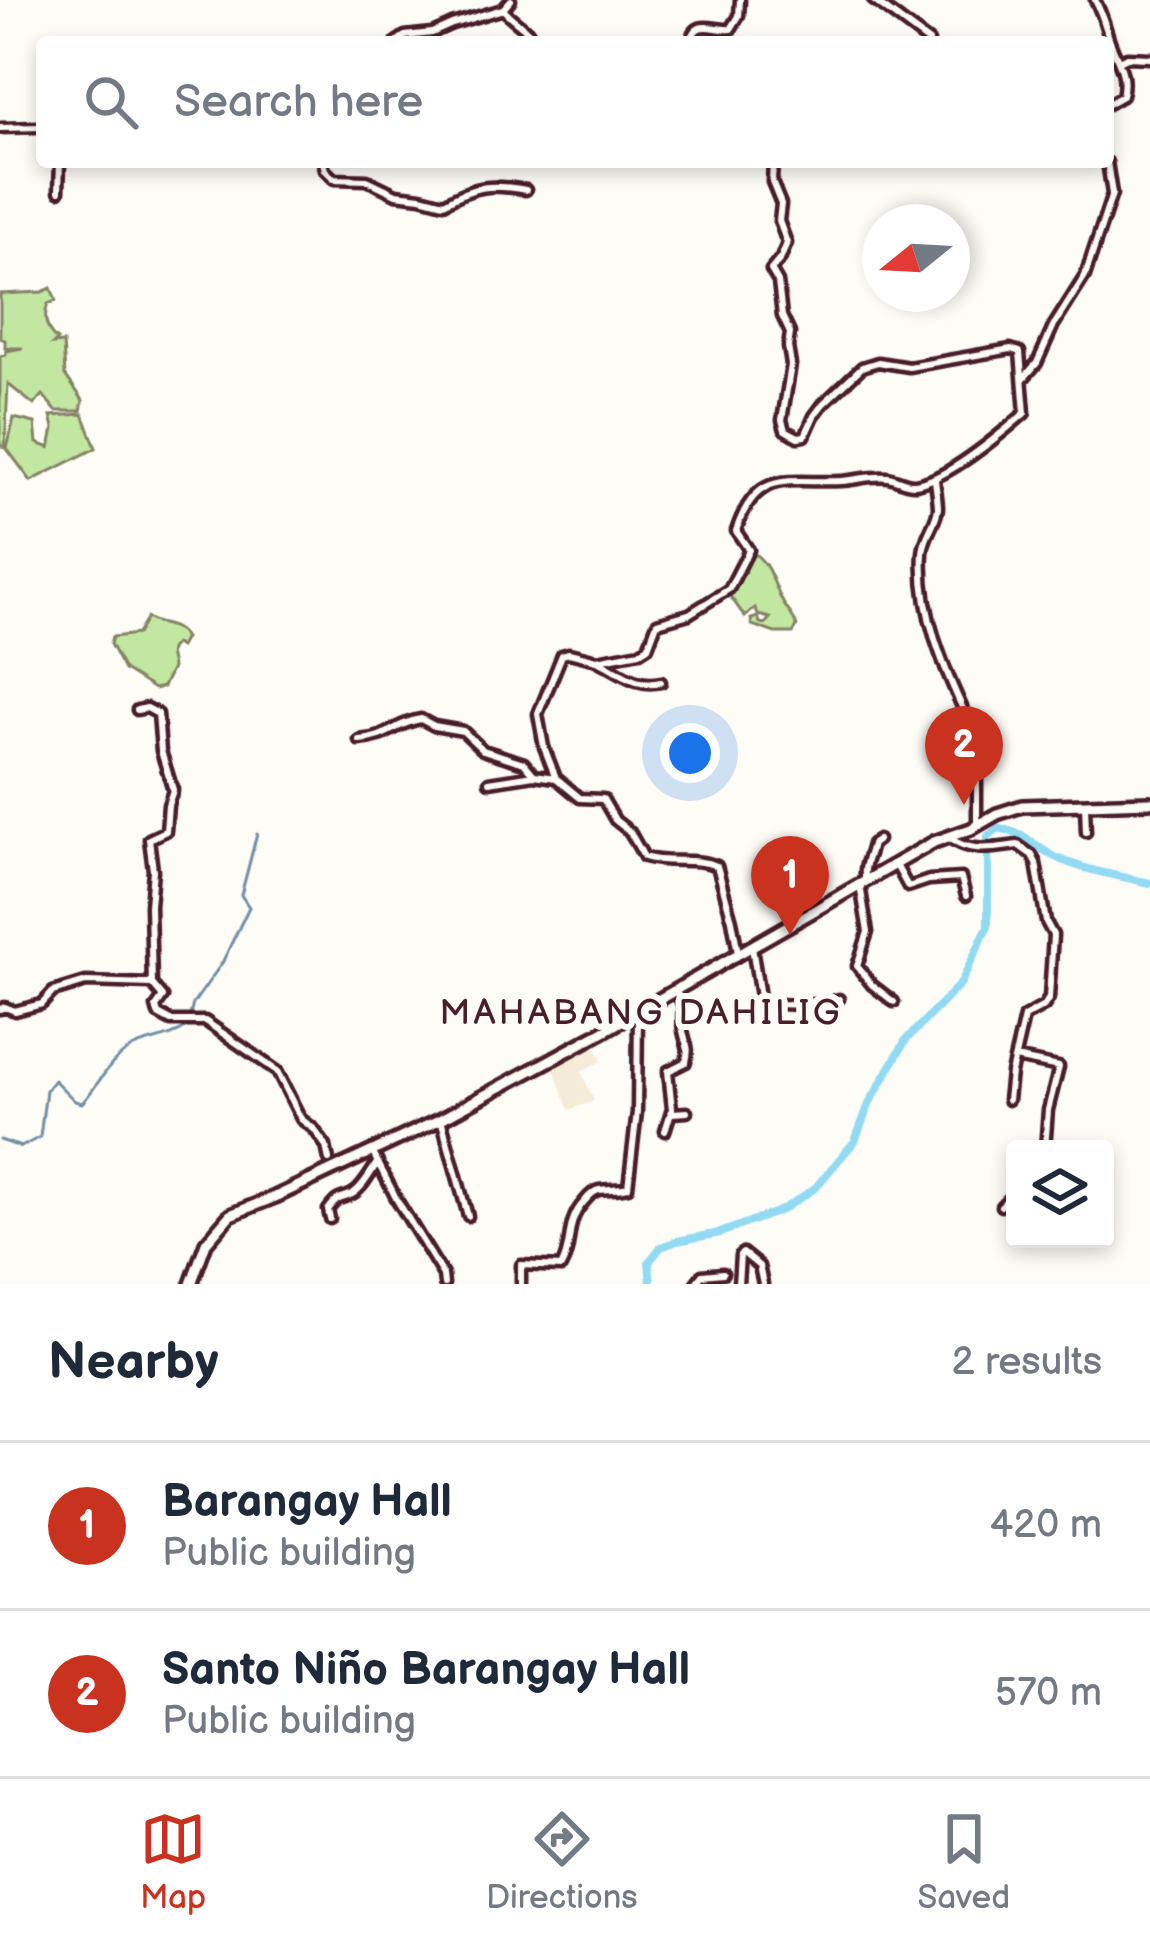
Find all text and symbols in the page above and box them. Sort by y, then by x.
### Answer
search box [36,36,1114,168]
icon: search [78,69,144,135]
text: Search here [174,75,423,130]
north arrow [862,204,970,312]
pin: 2 [925,706,1003,805]
your location [660,723,720,783]
pin: 1 [751,836,829,935]
district label: MAHABANG DAHILIG [439,992,843,1035]
map controls [1006,1140,1114,1248]
button: layers [1006,1140,1114,1248]
text: Nearby [48,1332,219,1393]
text: 2 results [951,1339,1102,1386]
text: Barangay Hall [162,1475,452,1530]
text: 1 [79,1502,95,1549]
text: 420 m [989,1502,1102,1549]
text: Public building [162,1530,416,1577]
text: Santo Niño Barangay Hall [162,1643,690,1698]
text: 2 [75,1670,99,1717]
text: 570 m [995,1670,1102,1717]
text: Public building [162,1698,416,1745]
tab: Map [140,1806,206,1918]
tab: Directions [486,1806,638,1918]
tab: Saved [917,1806,1010,1918]

